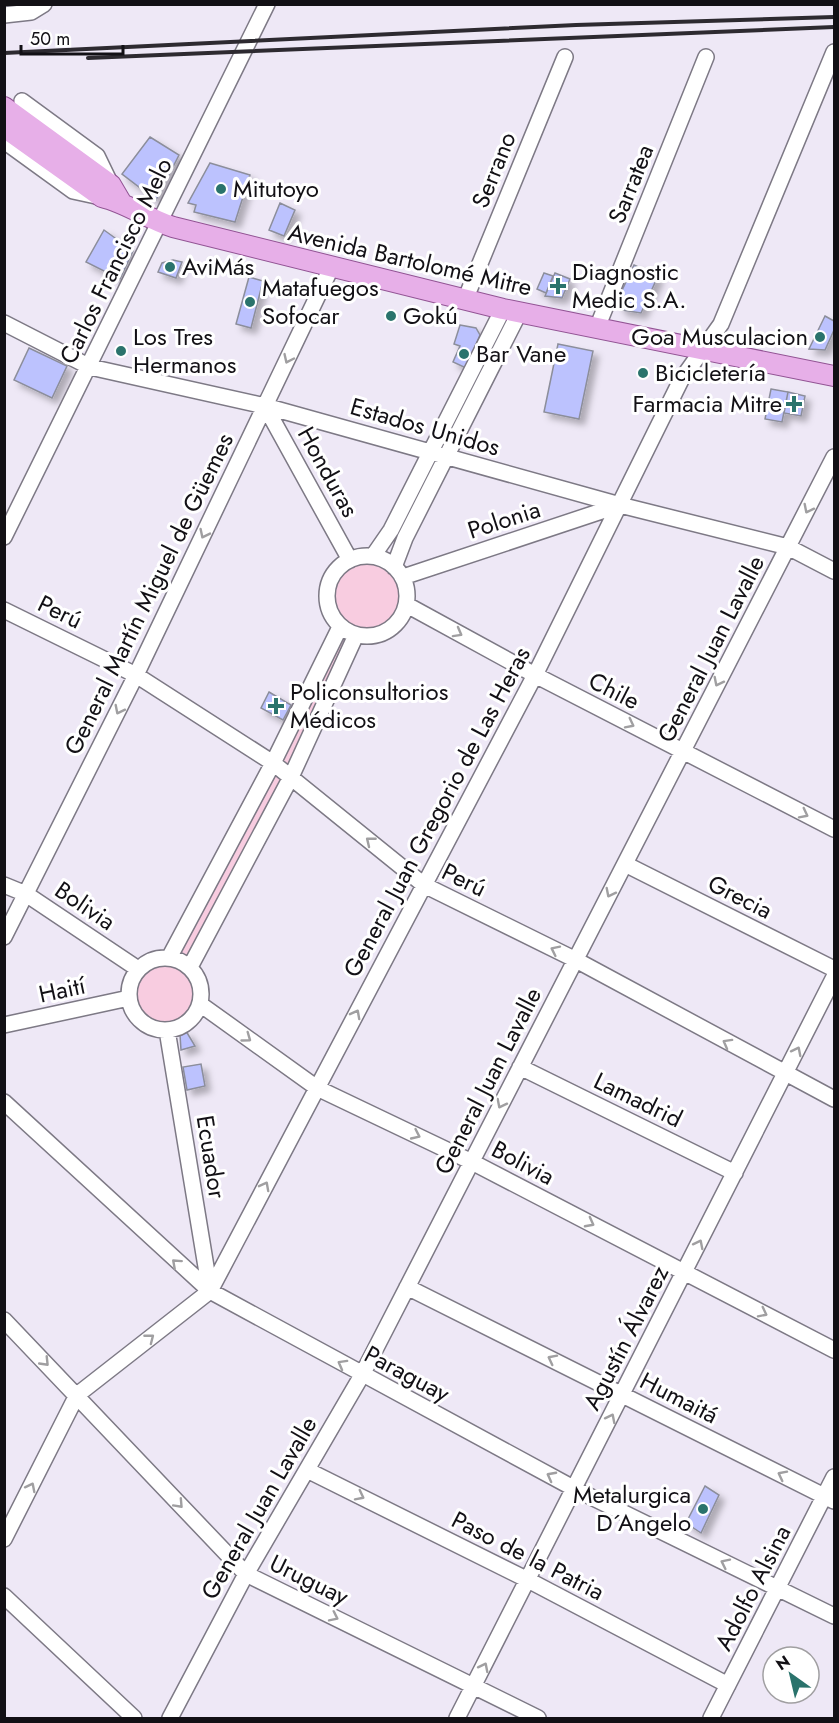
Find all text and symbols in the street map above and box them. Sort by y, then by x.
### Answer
scale bar [21,18,123,56]
text: 50 m [30,26,70,52]
street label: Serrano [462,127,525,213]
street label: Sarratea [599,139,662,229]
street label: Carlos Francisco Melo [50,152,181,370]
place label: Mitutoyo [233,171,319,206]
marker: Mitutoyo [214,182,228,196]
street label: Avenida Bartolomé Mitre [285,214,535,305]
place label: AviMás [182,249,254,284]
place label: Diagnostic Medic S.A. [572,254,687,317]
marker: AviMás [163,260,177,274]
place label: Matafuegos Sofocar [262,270,379,333]
marker: Diagnostic Medic S.A. [549,277,567,295]
marker: Matafuegos Sofocar [243,295,257,309]
place label: Gokú [403,298,458,333]
marker: Gokú [384,309,398,323]
place label: Los Tres Hermanos [133,319,236,382]
place label: Goa Musculacion [631,319,808,354]
marker: Goa Musculacion [813,330,827,344]
place label: Bar Vane [476,336,566,371]
marker: Los Tres Hermanos [114,344,128,358]
marker: Bar Vane [457,347,471,361]
one-way arrow [283,352,295,363]
place label: Bicicletería [655,355,766,390]
marker: Bicicletería [636,366,650,380]
place label: Farmacia Mitre [633,386,782,421]
street label: Estados Unidos [346,388,504,465]
marker: Farmacia Mitre [787,397,801,411]
street label: Honduras [289,420,368,523]
street label: General Martín Miguel de Güemes [55,427,242,761]
street label: Polonia [463,491,545,548]
one-way arrow [804,503,815,513]
one-way arrow [199,528,211,539]
street label: General Juan Lavalle [648,549,773,748]
street label: Perú [32,586,88,637]
one-way arrow [452,626,462,637]
street label: General Juan Gregorio de Las Heras [334,640,539,983]
street label: Chile [583,663,646,718]
place label: Policonsultorios Médicos [290,674,448,737]
one-way arrow [714,676,726,687]
marker: Policonsultorios Médicos [267,697,285,715]
one-way arrow [114,703,126,714]
one-way arrow [624,717,635,729]
one-way arrow [797,806,808,818]
one-way arrow [366,837,377,848]
street label: Perú [436,854,492,905]
street label: Grecia [702,866,779,928]
street label: Bolivia [48,872,123,939]
one-way arrow [606,887,617,898]
one-way arrow [551,945,562,957]
street label: Haití [35,967,89,1012]
street label: General Juan Lavalle [425,981,550,1180]
one-way arrow [349,1009,360,1020]
one-way arrow [241,1031,252,1042]
one-way arrow [723,1038,733,1050]
one-way arrow [790,1047,801,1058]
street label: Lamadrid [588,1063,688,1136]
one-way arrow [497,1098,509,1109]
street label: Ecuador [188,1113,235,1202]
one-way arrow [409,1128,420,1139]
street label: Bolivia [486,1131,561,1194]
one-way arrow [258,1182,269,1192]
one-way arrow [583,1216,594,1227]
one-way arrow [692,1240,703,1250]
one-way arrow [172,1259,183,1270]
street label: Agustín Álvarez [574,1259,677,1416]
one-way arrow [756,1306,767,1317]
one-way arrow [143,1335,154,1346]
street label: Paraguay [358,1337,456,1411]
one-way arrow [547,1355,558,1367]
one-way arrow [38,1356,49,1366]
one-way arrow [338,1360,348,1371]
street label: Humaitá [634,1363,724,1432]
street label: General Juan Lavalle [192,1410,325,1606]
one-way arrow [603,1413,615,1424]
one-way arrow [778,1471,788,1482]
one-way arrow [547,1472,557,1483]
place label: Metalurgica D´Angelo [573,1477,691,1540]
one-way arrow [24,1482,35,1493]
one-way arrow [353,1488,364,1500]
one-way arrow [172,1496,183,1507]
street label: Paso de la Patria [446,1502,611,1609]
marker: Metalurgica D´Angelo [696,1502,710,1516]
street label: Adolfo Alsina [706,1519,799,1657]
street label: Uruguay [264,1545,355,1614]
one-way arrow [721,1558,732,1570]
one-way arrow [328,1610,339,1622]
north arrow [761,1645,821,1705]
text: N [771,1650,795,1676]
one-way arrow [477,1662,488,1673]

